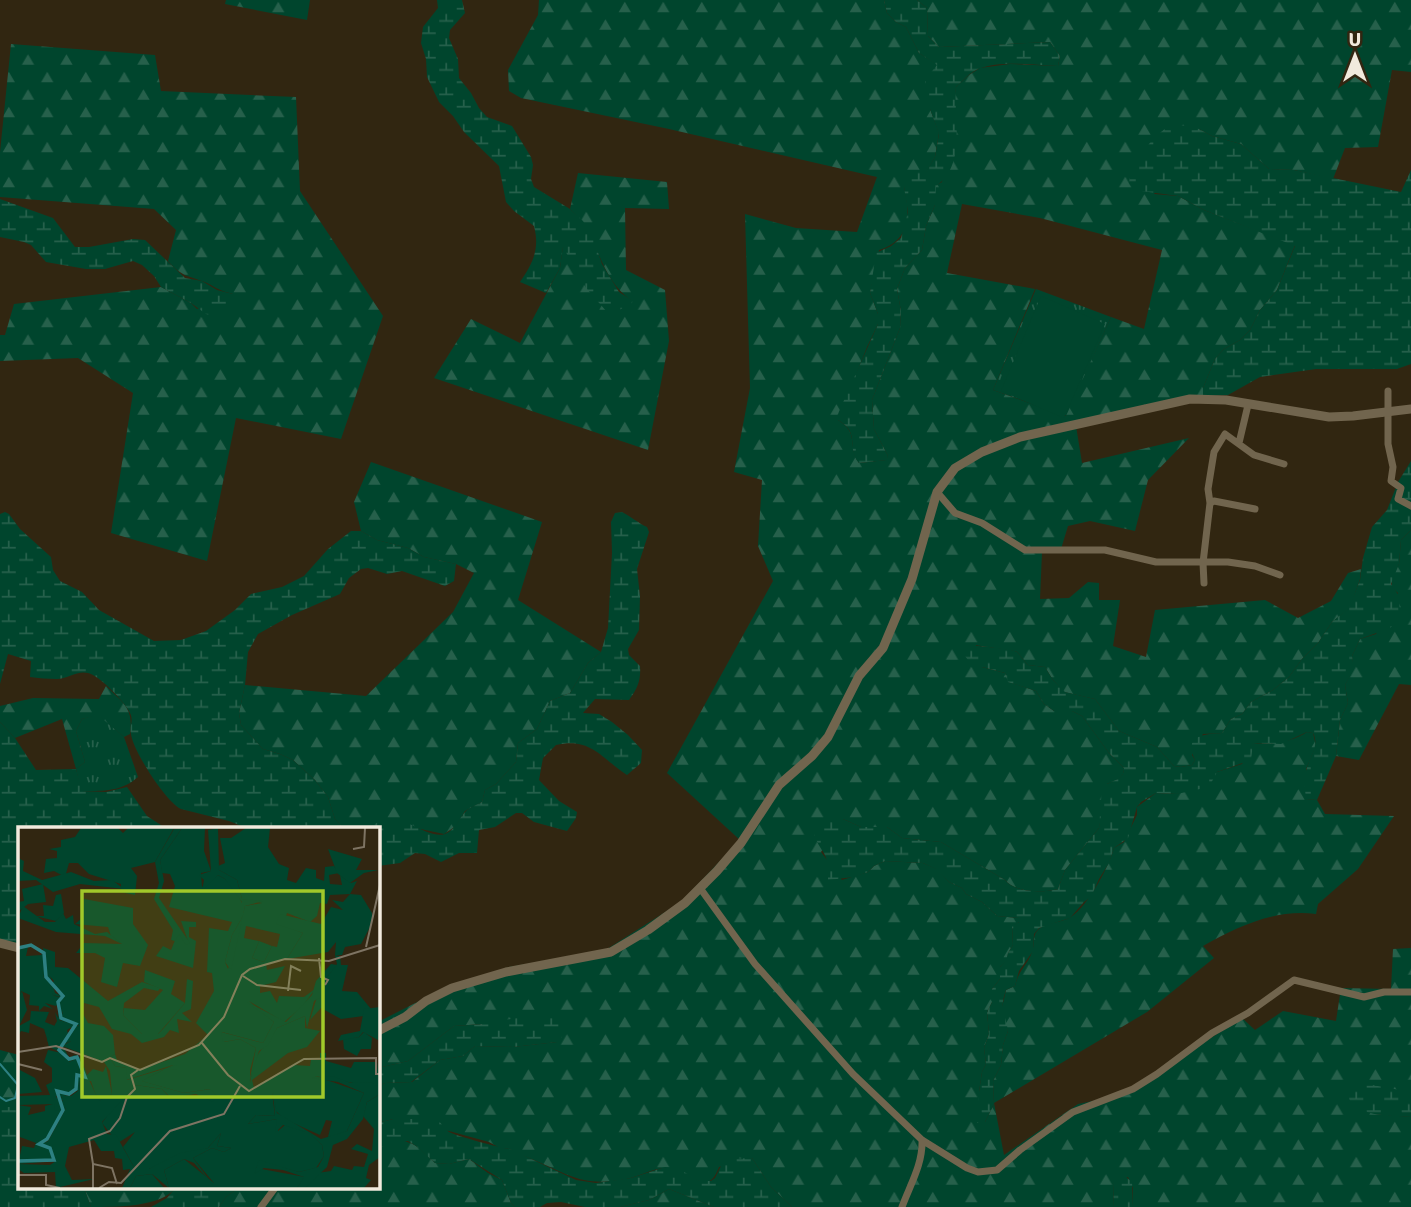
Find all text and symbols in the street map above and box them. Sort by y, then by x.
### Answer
north arrow [1320,21,1390,91]
text: U [1349,28,1361,52]
inset map [18,827,380,1190]

